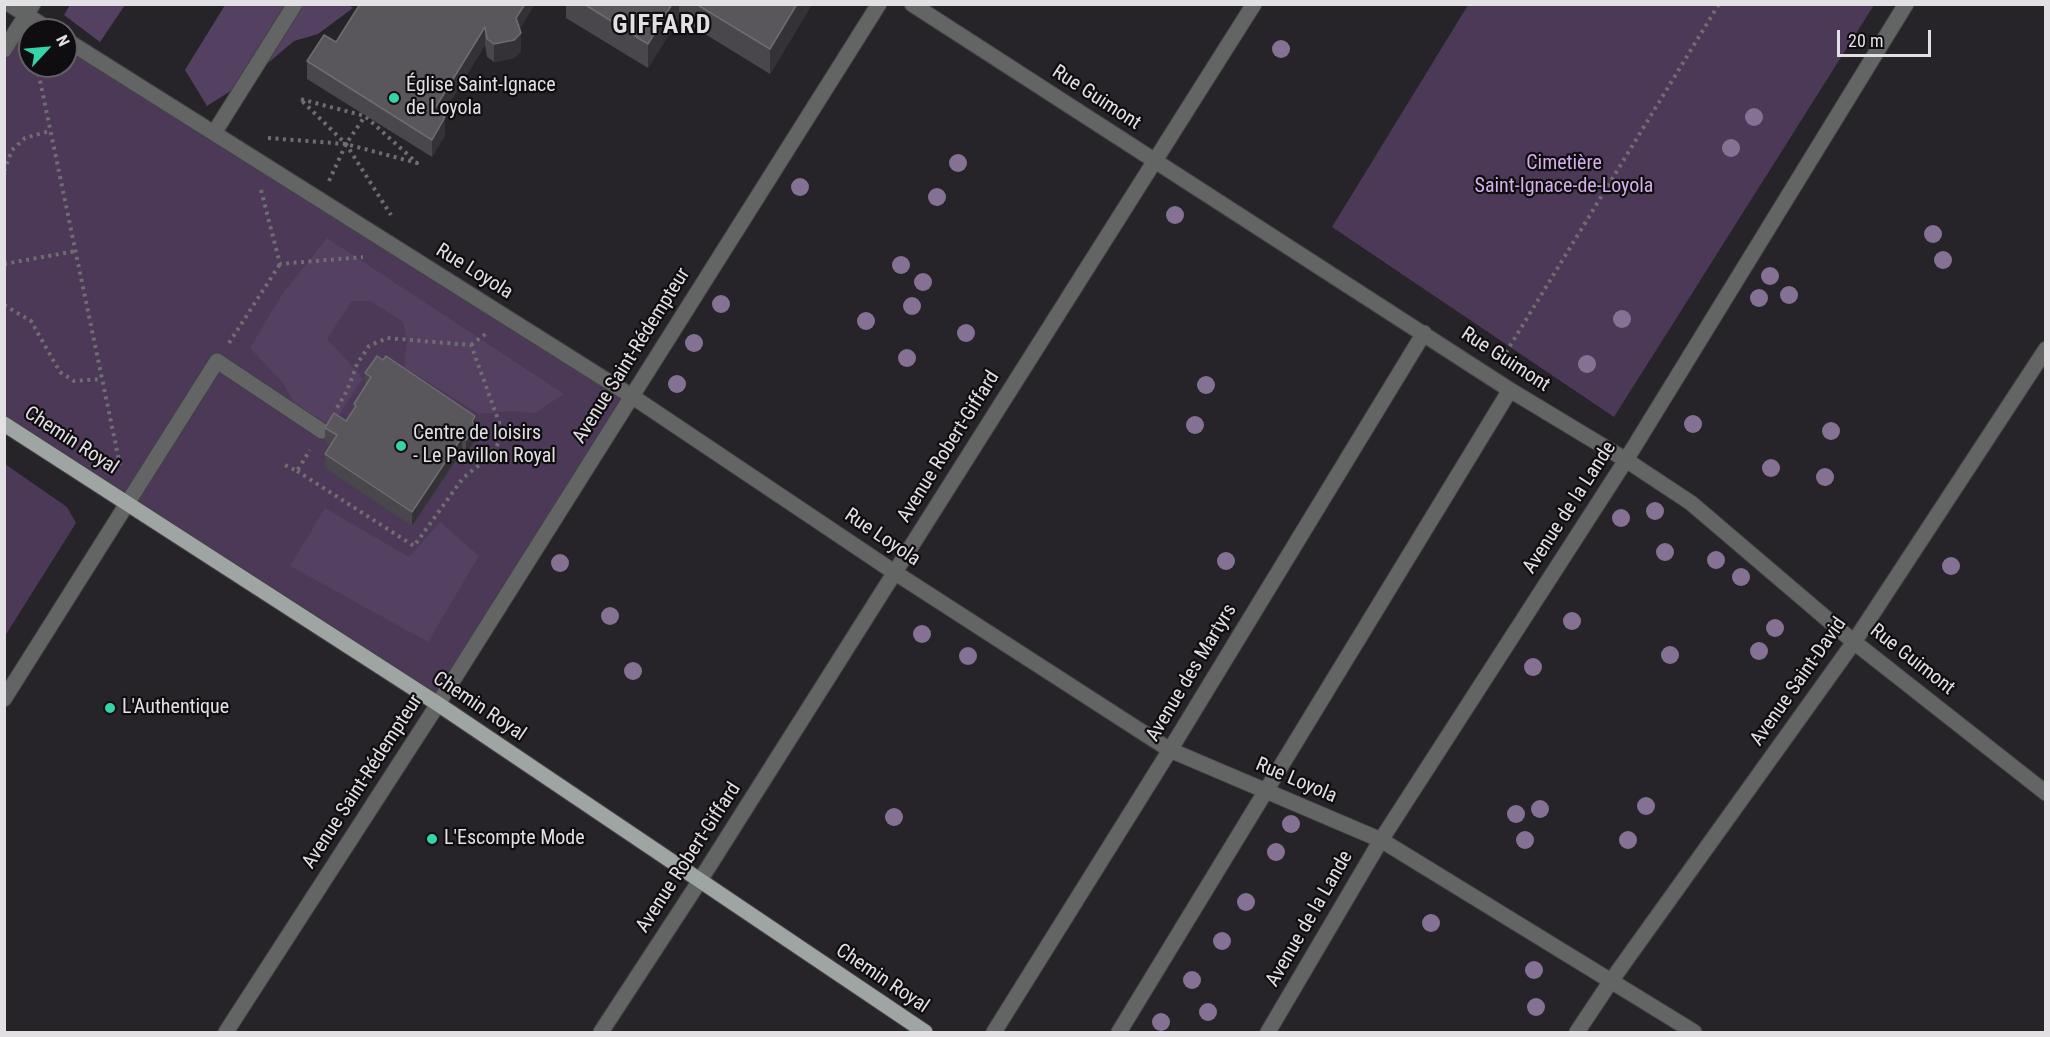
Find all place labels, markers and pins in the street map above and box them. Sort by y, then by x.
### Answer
place label: Église Saint-Ignace de Loyola [406,74,556,121]
marker: Église Saint-Ignace de Loyola [387,91,401,105]
place label: Centre de loisirs - Le Pavillon Royal [413,422,556,469]
marker: Centre de loisirs - Le Pavillon Royal [394,439,408,453]
place label: L'Authentique [122,696,229,720]
marker: L'Authentique [103,701,117,715]
place label: L'Escompte Mode [444,827,585,851]
marker: L'Escompte Mode [425,832,439,846]

